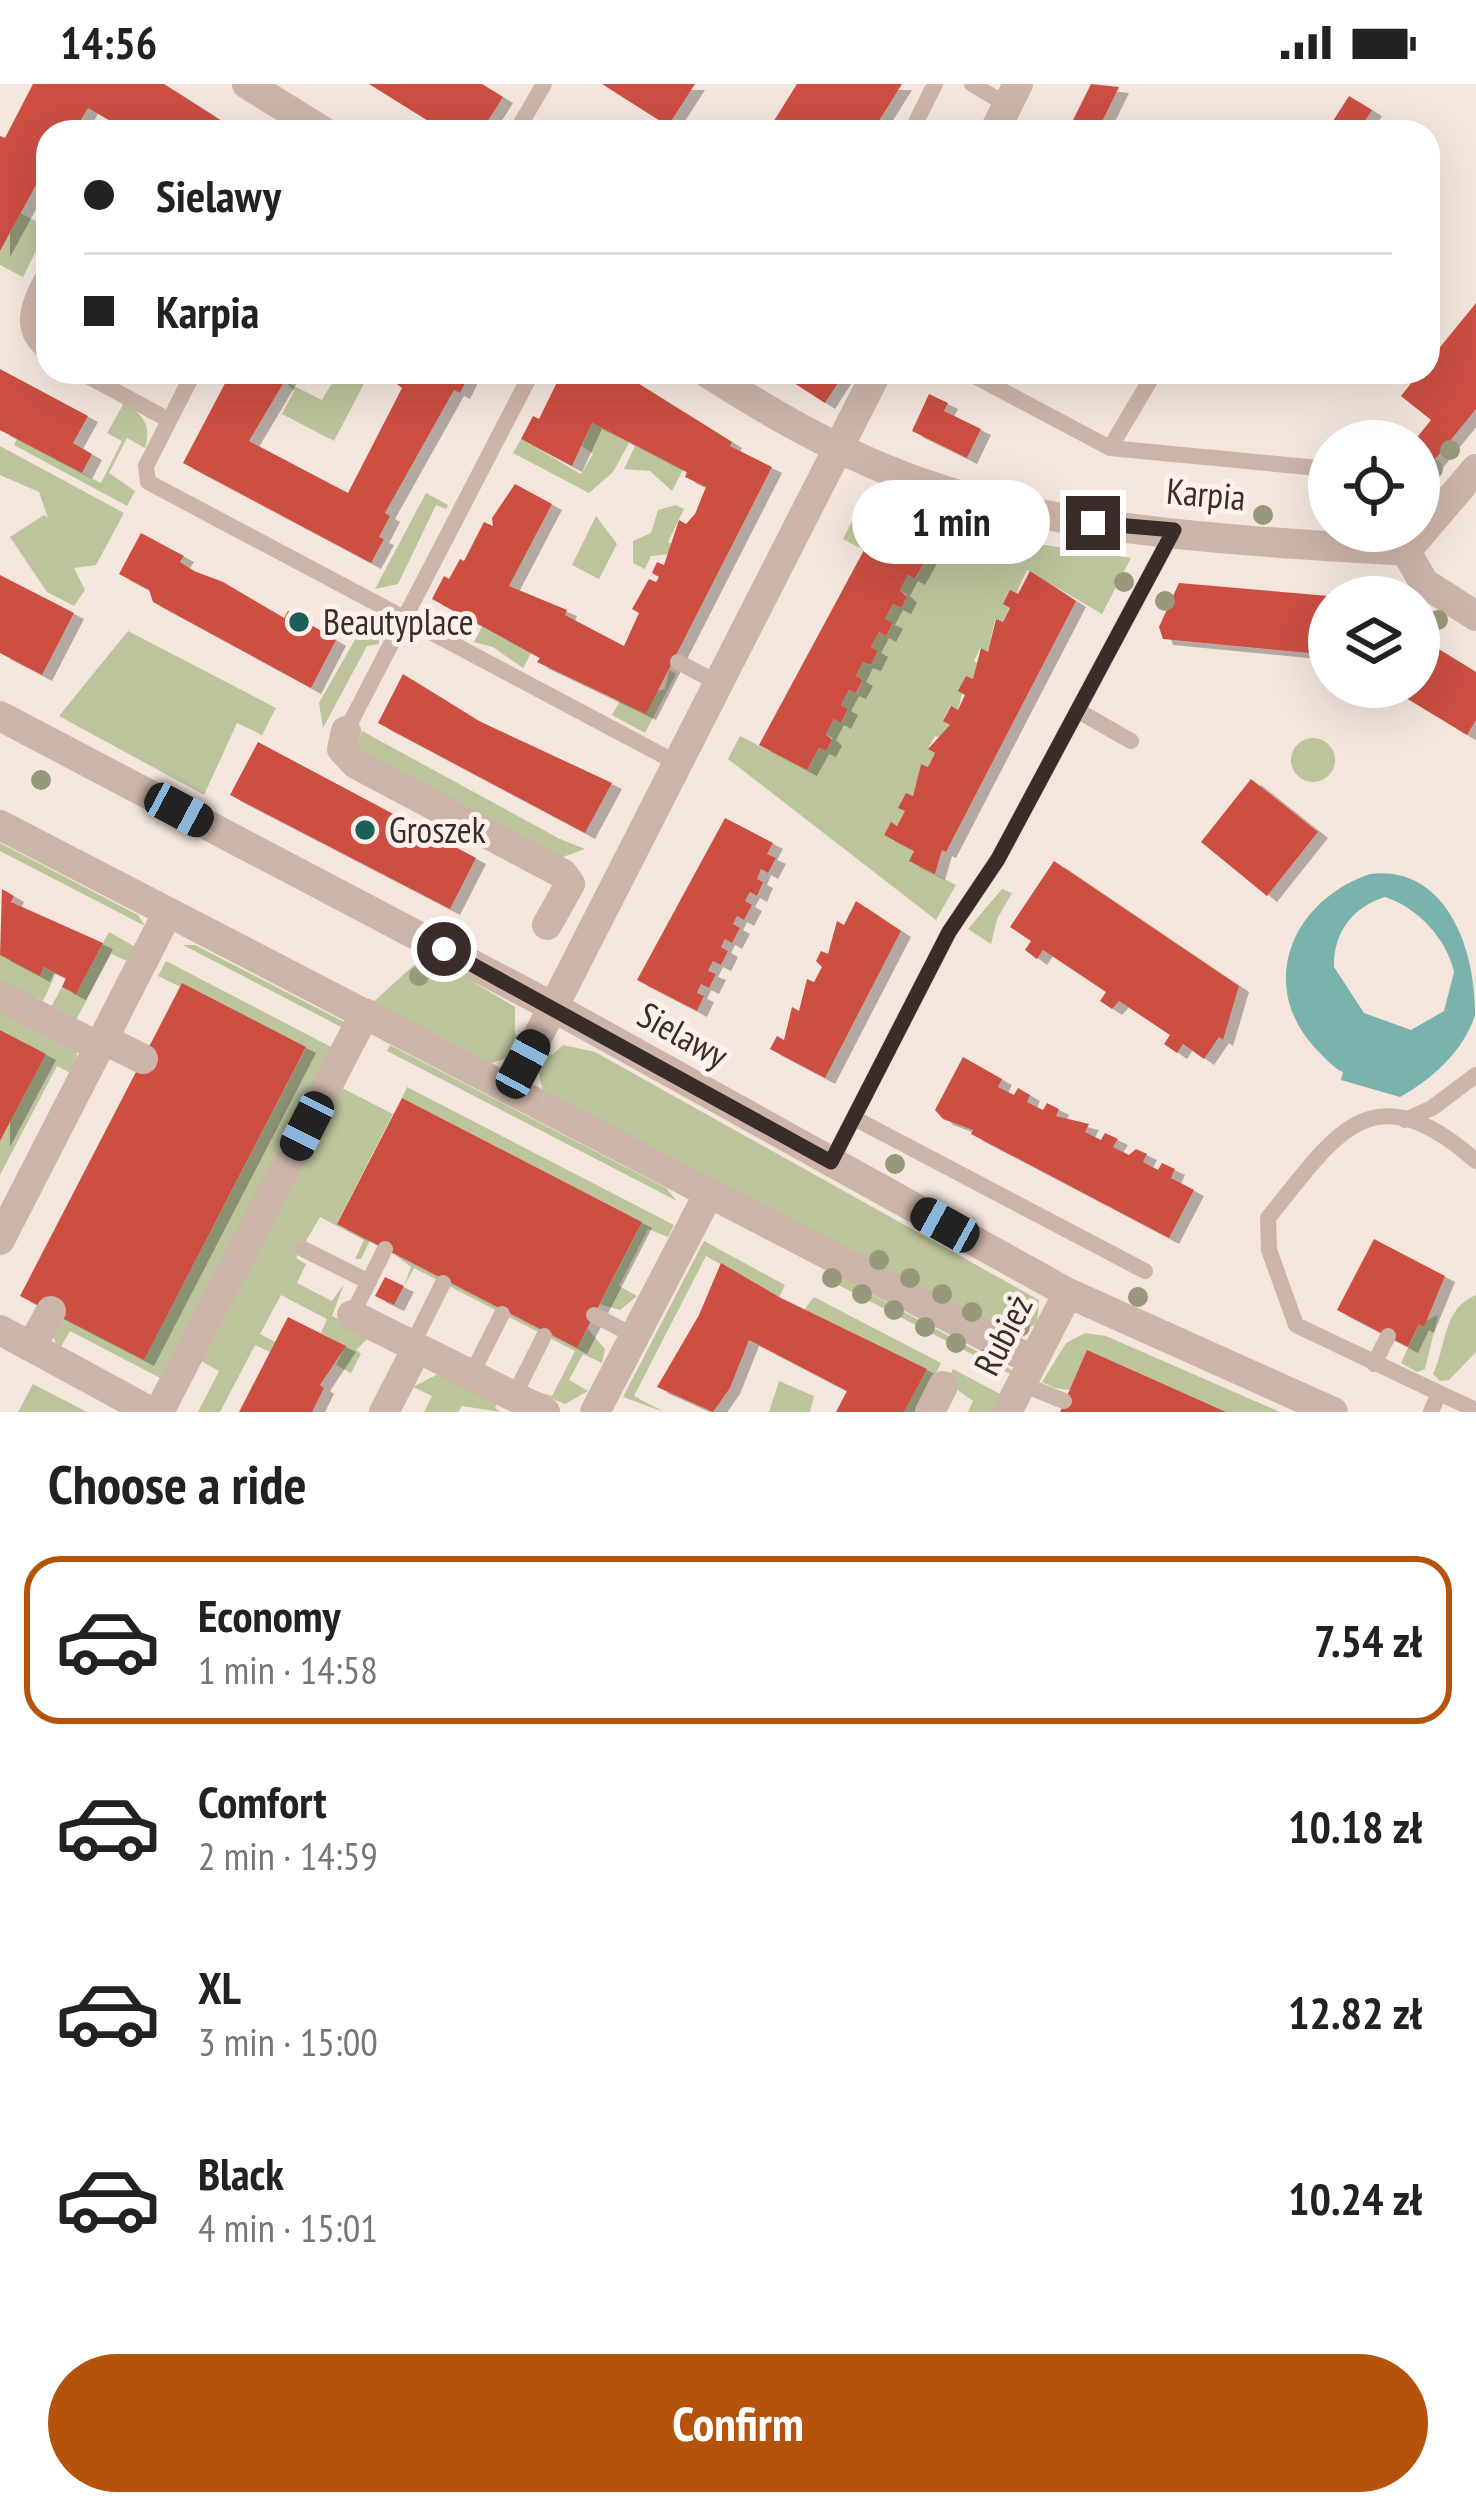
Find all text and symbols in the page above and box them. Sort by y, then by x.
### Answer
text: 14:56 [60,13,157,71]
text: Sielawy [156,166,281,224]
text: Karpia [156,282,259,340]
map controls [1308,420,1440,708]
button: locate [1308,420,1440,552]
street label: Karpia [1165,467,1248,520]
callout: 1 min [853,481,1051,565]
text: 1 min [912,496,990,547]
route end [1066,496,1120,550]
button: layers [1308,576,1440,708]
place label: Beautyplace [323,598,474,645]
marker: Beautyplace [286,609,312,635]
car [139,777,219,843]
place label: Groszek [389,806,486,853]
marker: Groszek [352,817,378,843]
route start [417,922,471,976]
street label: Sielawy [630,991,737,1079]
car [490,1024,556,1104]
car [275,1086,339,1166]
car [905,1192,985,1258]
street label: Rubież [963,1287,1043,1383]
text: Choose a ride [48,1449,307,1519]
icon: car [54,1586,162,1694]
text: Economy [198,1586,341,1644]
text: 7.54 zł [1314,1611,1422,1669]
text: 1 min · 14:58 [198,1644,378,1695]
icon: car [54,1772,162,1880]
text: Comfort [198,1772,327,1830]
text: 10.18 zł [1288,1797,1422,1855]
text: 2 min · 14:59 [198,1830,378,1881]
icon: car [54,1958,162,2066]
text: XL [198,1958,241,2016]
text: 12.82 zł [1288,1983,1422,2041]
text: 3 min · 15:00 [198,2016,378,2067]
icon: car [54,2144,162,2252]
text: Black [198,2144,284,2202]
text: 10.24 zł [1288,2169,1422,2227]
text: 4 min · 15:01 [198,2202,378,2253]
button: Confirm [48,2354,1428,2492]

